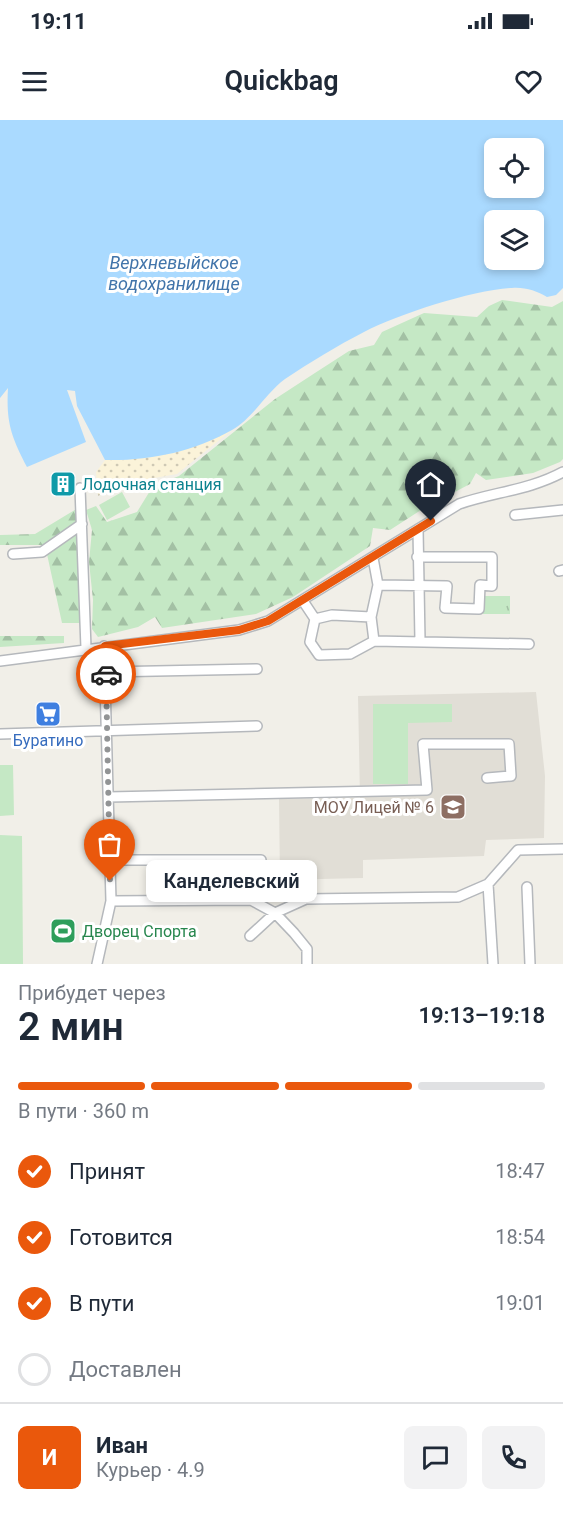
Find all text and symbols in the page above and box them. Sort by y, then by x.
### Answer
text: 19:11 [30,9,87,34]
icon: menu [18,65,51,98]
text: Quickbag [224,65,339,97]
icon: heart [512,65,545,98]
map controls [484,138,544,270]
button: locate [484,138,544,198]
button: layers [484,210,544,270]
water label: Верхневыйское водохранилище [108,252,240,294]
pin [405,459,456,521]
icon: home [414,468,447,501]
building icon: Лодочная станция [48,469,78,499]
place label: Лодочная станция [82,475,221,494]
courier [76,644,136,704]
icon: car [90,658,123,691]
supermarket icon: Буратино [33,699,63,729]
place label: Буратино [13,731,83,750]
school or university icon: МОУ Лицей № 6 [438,792,468,822]
place label: МОУ Лицей № 6 [314,798,434,817]
pin [84,819,135,881]
icon: bag [93,828,126,861]
callout: Канделевский [146,860,317,902]
text: Канделевский [163,869,300,893]
sports icon: Дворец Спорта [48,916,78,946]
place label: Дворец Спорта [82,922,197,941]
text: Прибудет через [18,981,166,1005]
text: 19:13–19:18 [418,1003,545,1028]
text: 2 мин [18,1004,124,1050]
text: В пути · 360 m [18,1099,149,1123]
icon: check [18,1155,51,1188]
text: Принят [69,1159,145,1184]
text: 18:47 [495,1159,545,1183]
icon: check [18,1221,51,1254]
text: Готовится [69,1225,173,1250]
text: 18:54 [495,1225,545,1249]
icon: check [18,1287,51,1320]
text: В пути [69,1291,135,1316]
text: 19:01 [495,1291,545,1315]
text: Доставлен [69,1357,182,1382]
button: chat [404,1426,467,1489]
button: phone [482,1426,545,1489]
text: Иван [96,1433,148,1458]
text: И [42,1445,57,1470]
text: Курьер · 4.9 [96,1458,205,1482]

